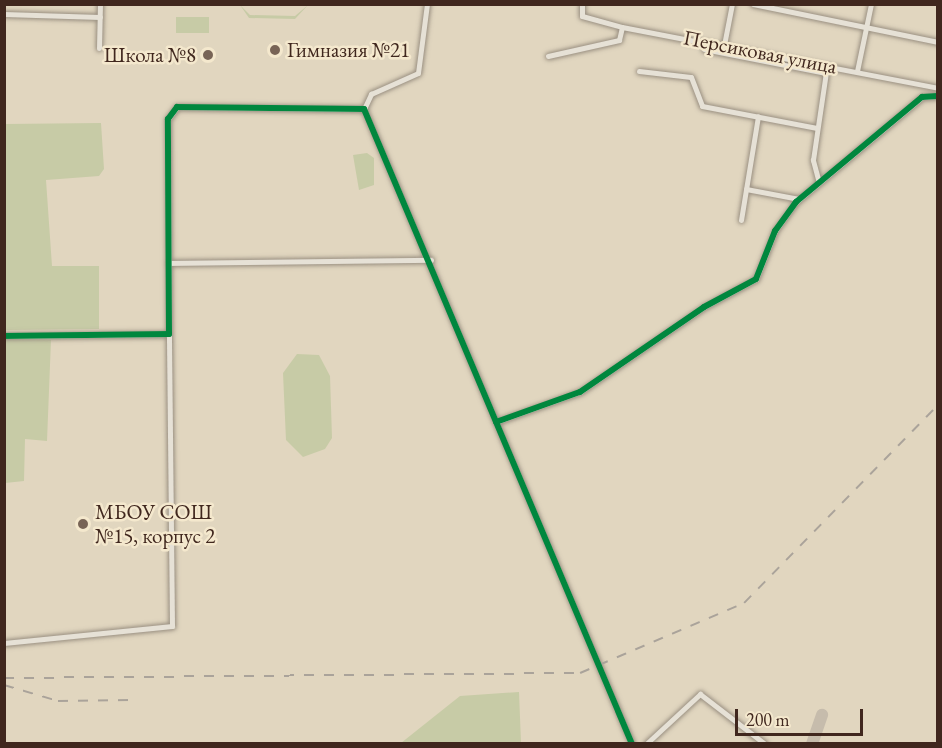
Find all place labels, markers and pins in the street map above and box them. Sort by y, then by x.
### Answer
place label: Гимназия №21 [287,37,410,63]
place label: Школа №8 [104,42,196,68]
marker: Гимназия №21 [268,43,282,57]
marker: Школа №8 [201,48,215,62]
place label: МБОУ СОШ №15, корпус 2 [95,499,215,549]
marker: МБОУ СОШ №15, корпус 2 [76,517,90,531]

